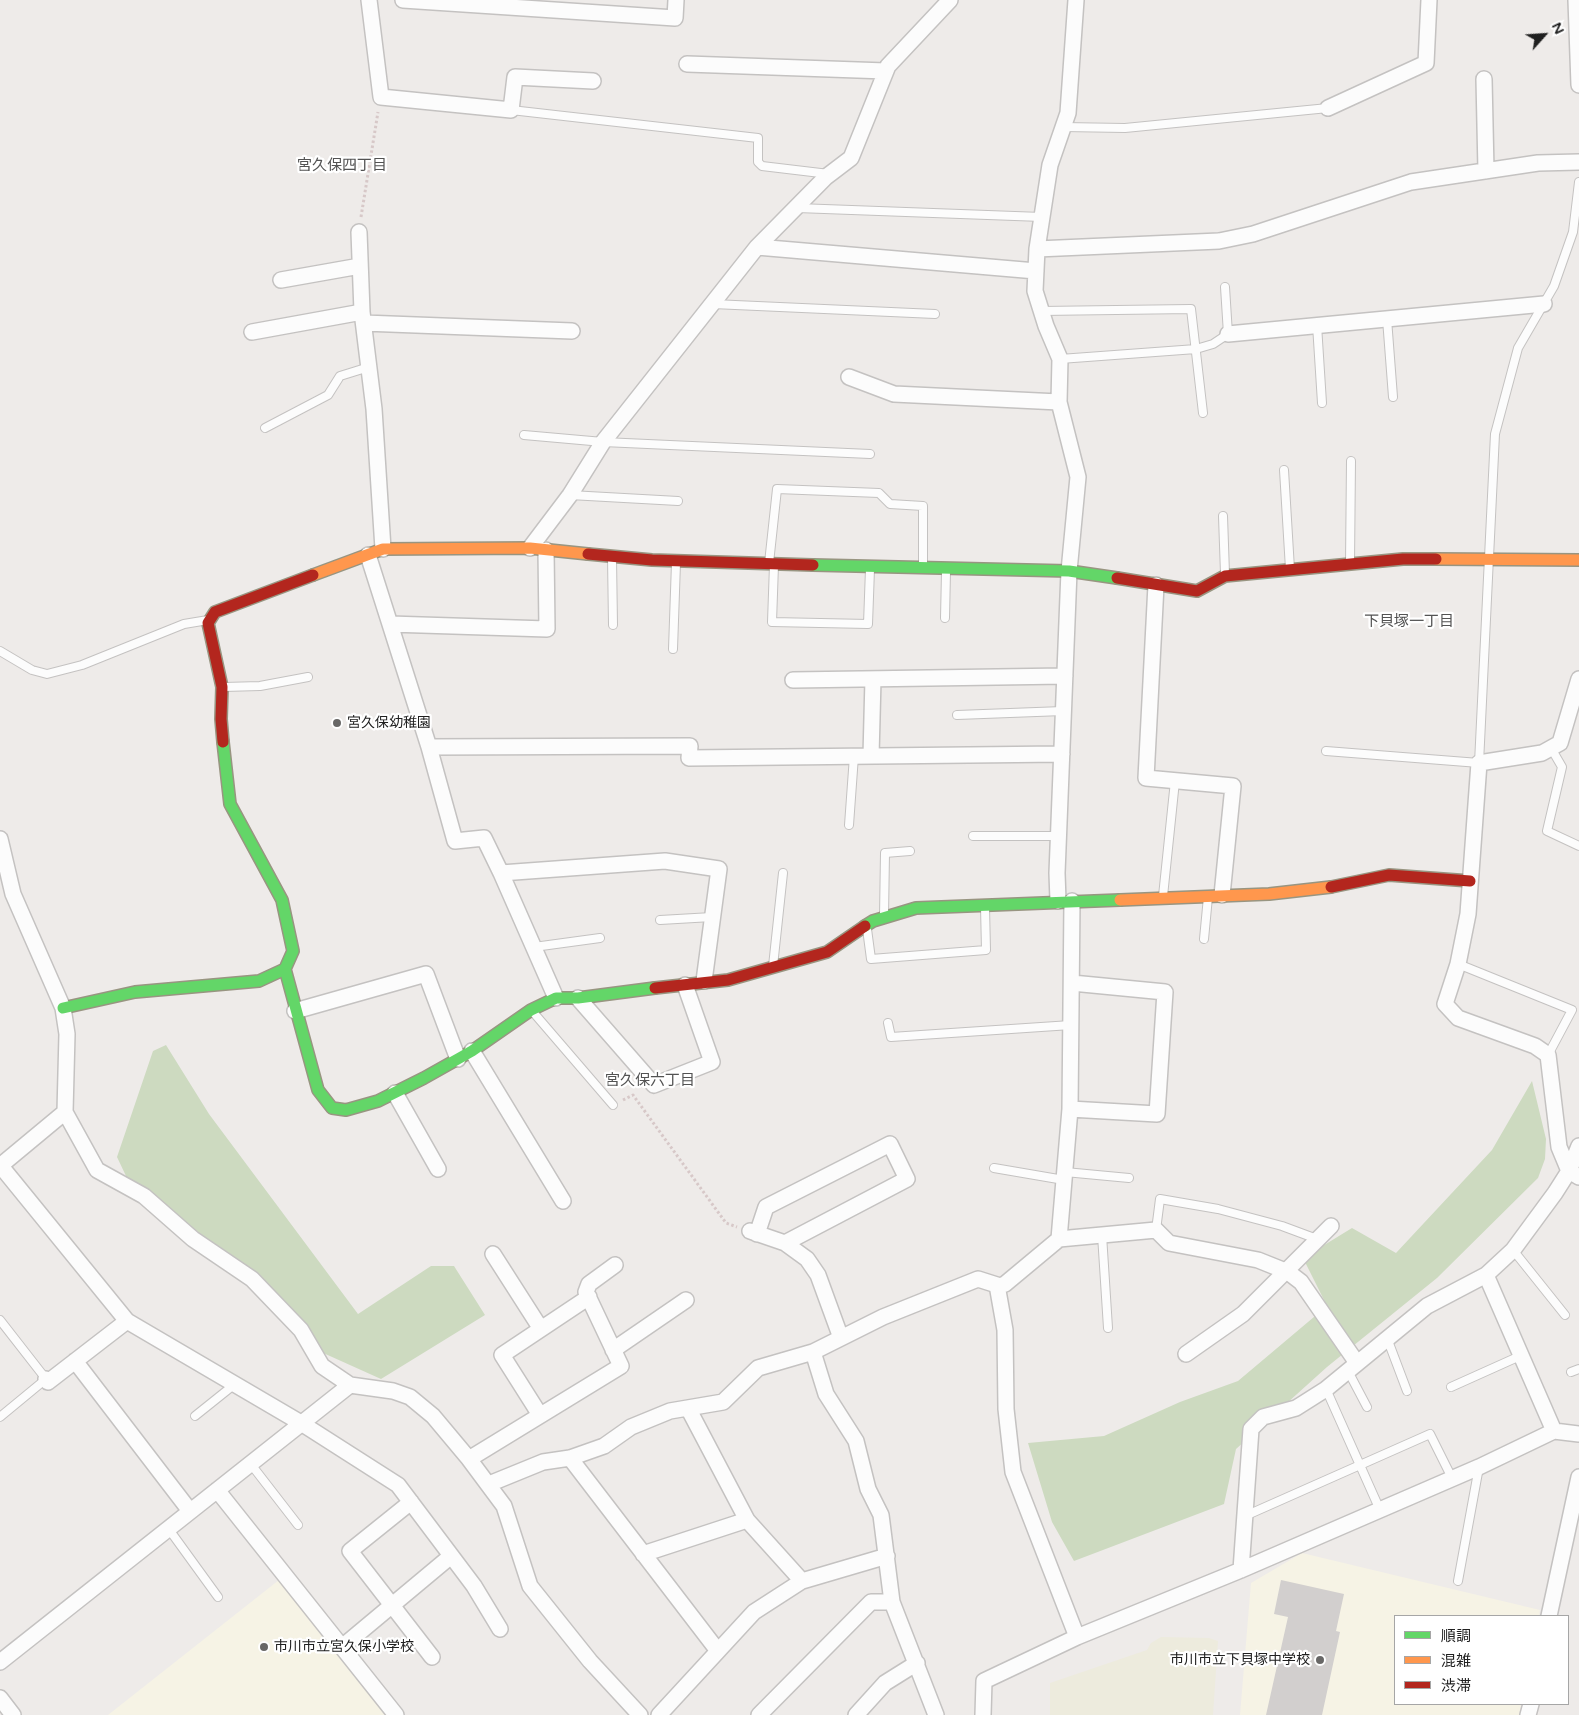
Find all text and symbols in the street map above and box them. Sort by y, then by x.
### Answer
north arrow [1519,10,1569,60]
text: N [1548,19,1568,37]
district label: 宮久保四丁目 [297,157,387,175]
district label: 下貝塚一丁目 [1364,613,1454,631]
place label: 宮久保幼稚園 [347,715,431,731]
marker: 宮久保幼稚園 [331,717,343,729]
district label: 宮久保六丁目 [605,1072,695,1090]
legend [1394,1615,1569,1705]
text: 順調 [1441,1627,1471,1645]
place label: 市川市立宮久保小学校 [274,1639,414,1655]
marker: 市川市立宮久保小学校 [258,1641,270,1653]
place label: 市川市立下貝塚中学校 [1170,1652,1310,1668]
text: 混雑 [1441,1652,1471,1670]
marker: 市川市立下貝塚中学校 [1314,1654,1326,1666]
text: 渋滞 [1441,1677,1471,1695]

